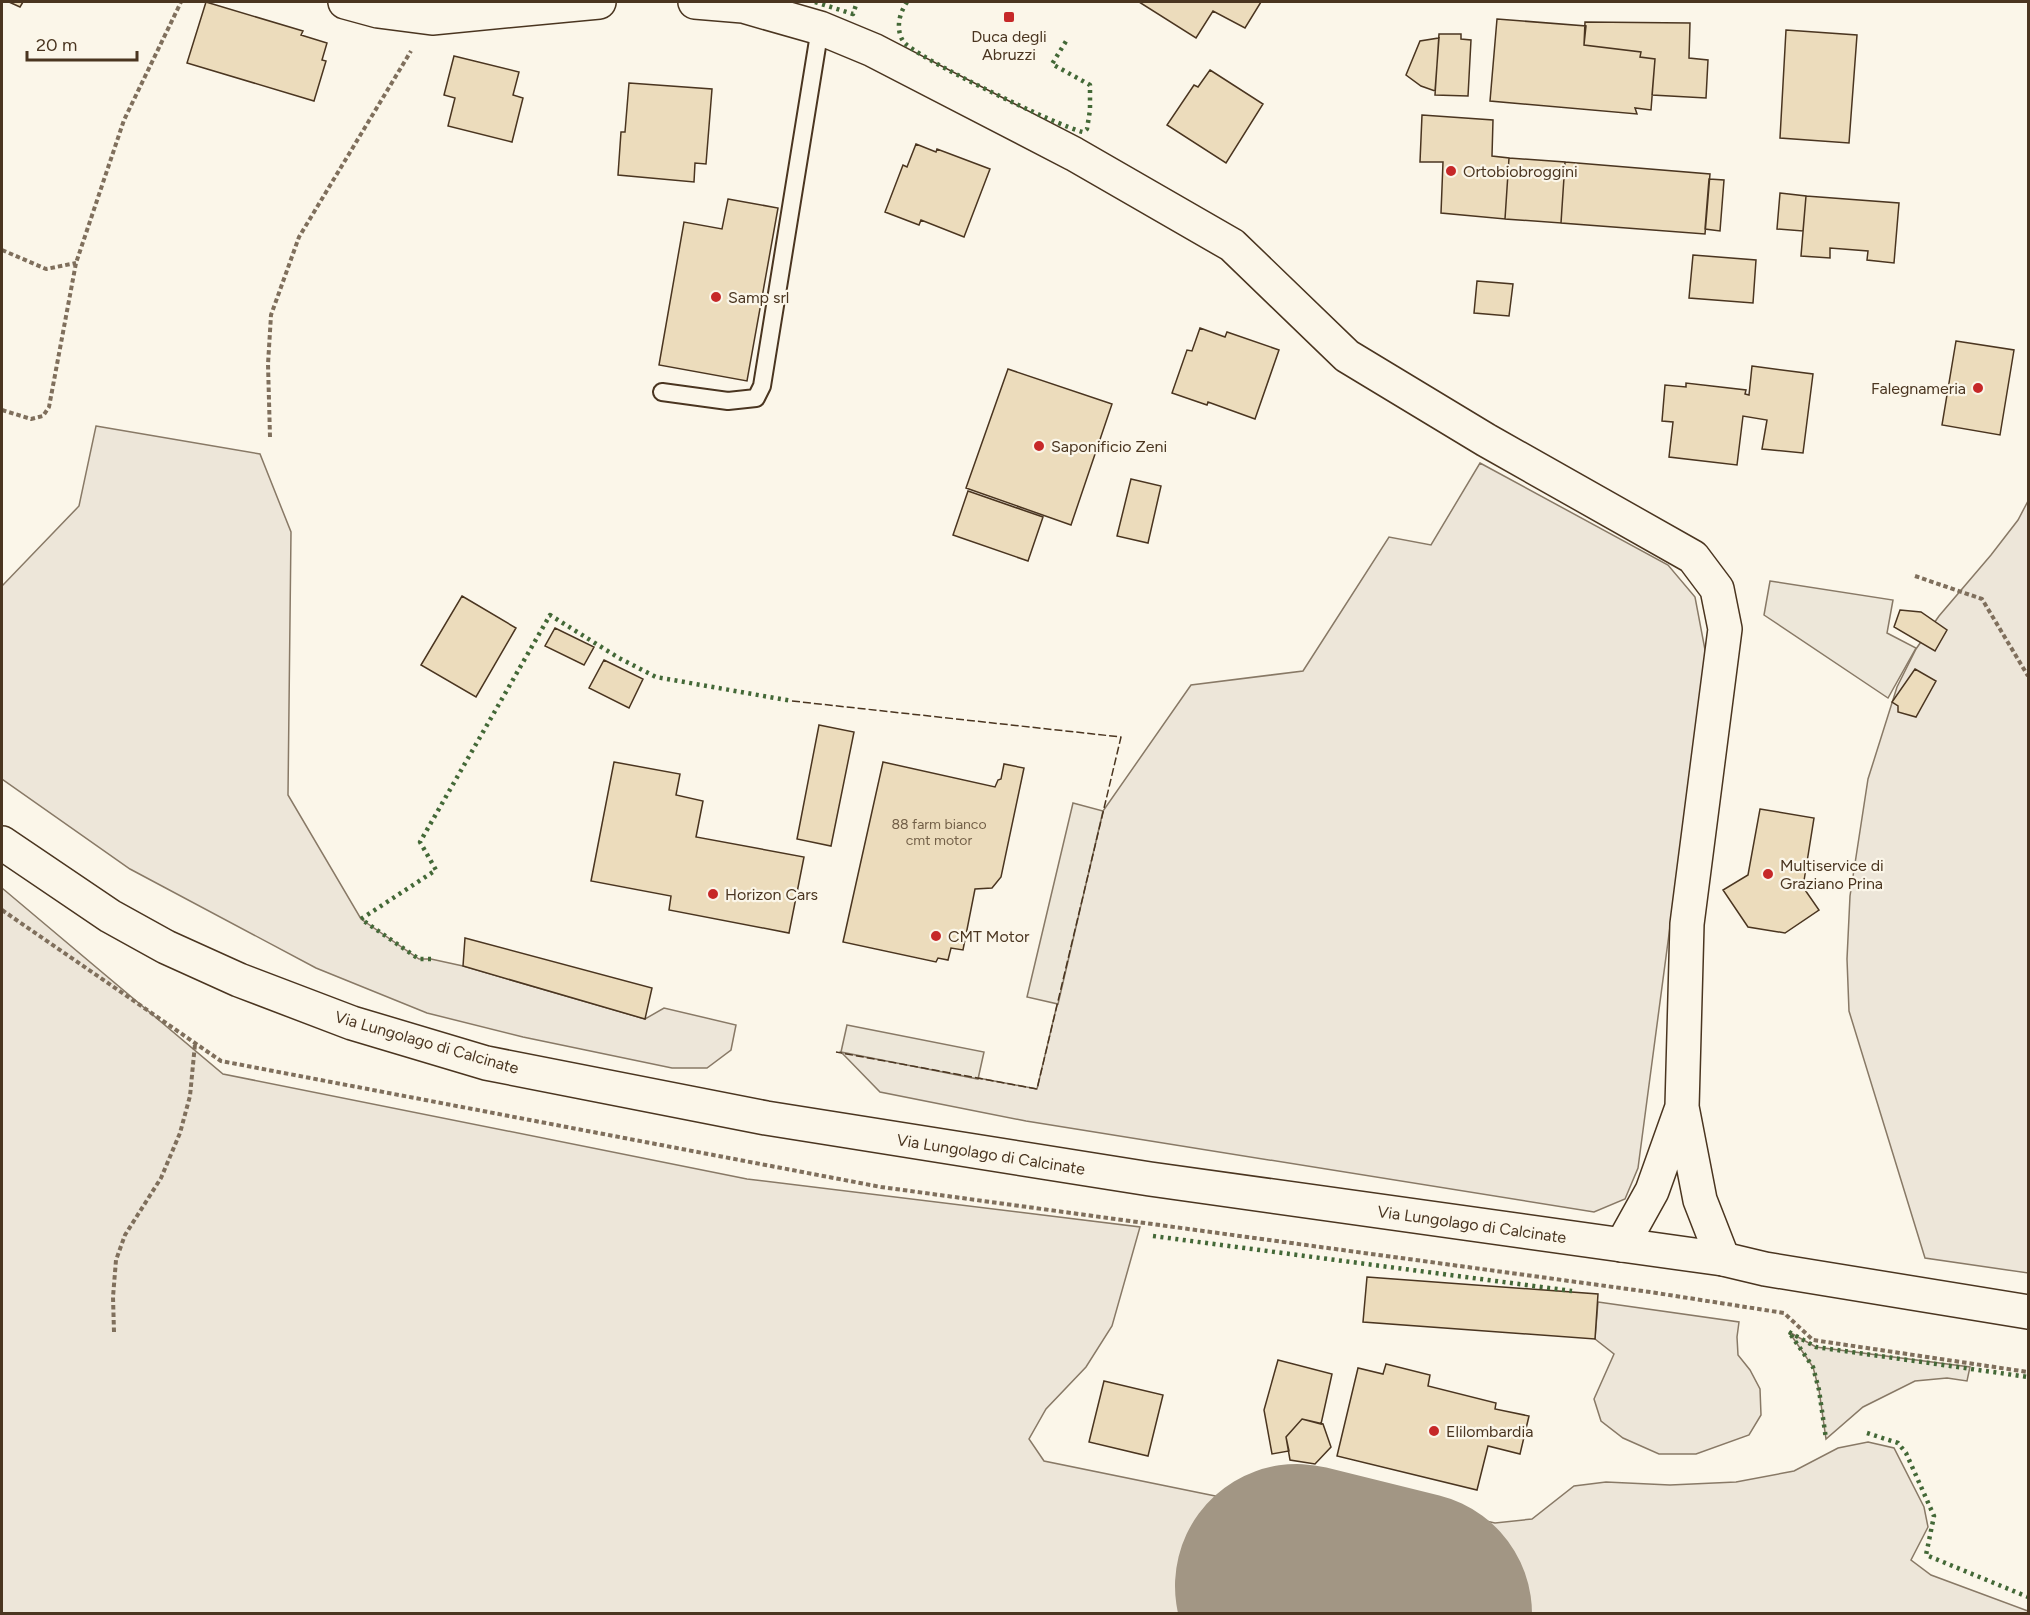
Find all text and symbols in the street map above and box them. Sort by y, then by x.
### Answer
marker: Duca degli Abruzzi [1002,10,1016,24]
scale bar [27,24,136,62]
place label: Duca degli Abruzzi [971,27,1047,64]
text: 20 m [36,34,77,56]
place label: Ortobiobroggini [1463,162,1578,181]
marker: Ortobiobroggini [1444,164,1458,178]
place label: Samp srl [728,288,789,307]
marker: Samp srl [709,290,723,304]
place label: Falegnameria [1871,379,1966,398]
marker: Falegnameria [1971,381,1985,395]
place label: Saponificio Zeni [1051,437,1167,456]
marker: Saponificio Zeni [1032,439,1046,453]
house number: 88 farm bianco cmt motor [891,816,987,849]
place label: Multiservice di Graziano Prina [1780,856,1884,893]
marker: Multiservice di Graziano Prina [1761,867,1775,881]
place label: Horizon Cars [725,885,818,904]
marker: Horizon Cars [706,887,720,901]
place label: CMT Motor [948,927,1030,946]
marker: CMT Motor [929,929,943,943]
street label: Via Lungolago di Calcinate [333,1007,521,1078]
street label: Via Lungolago di Calcinate [895,1130,1087,1179]
street label: Via Lungolago di Calcinate [1376,1202,1568,1247]
place label: Elilombardia [1446,1422,1533,1441]
marker: Elilombardia [1427,1424,1441,1438]

